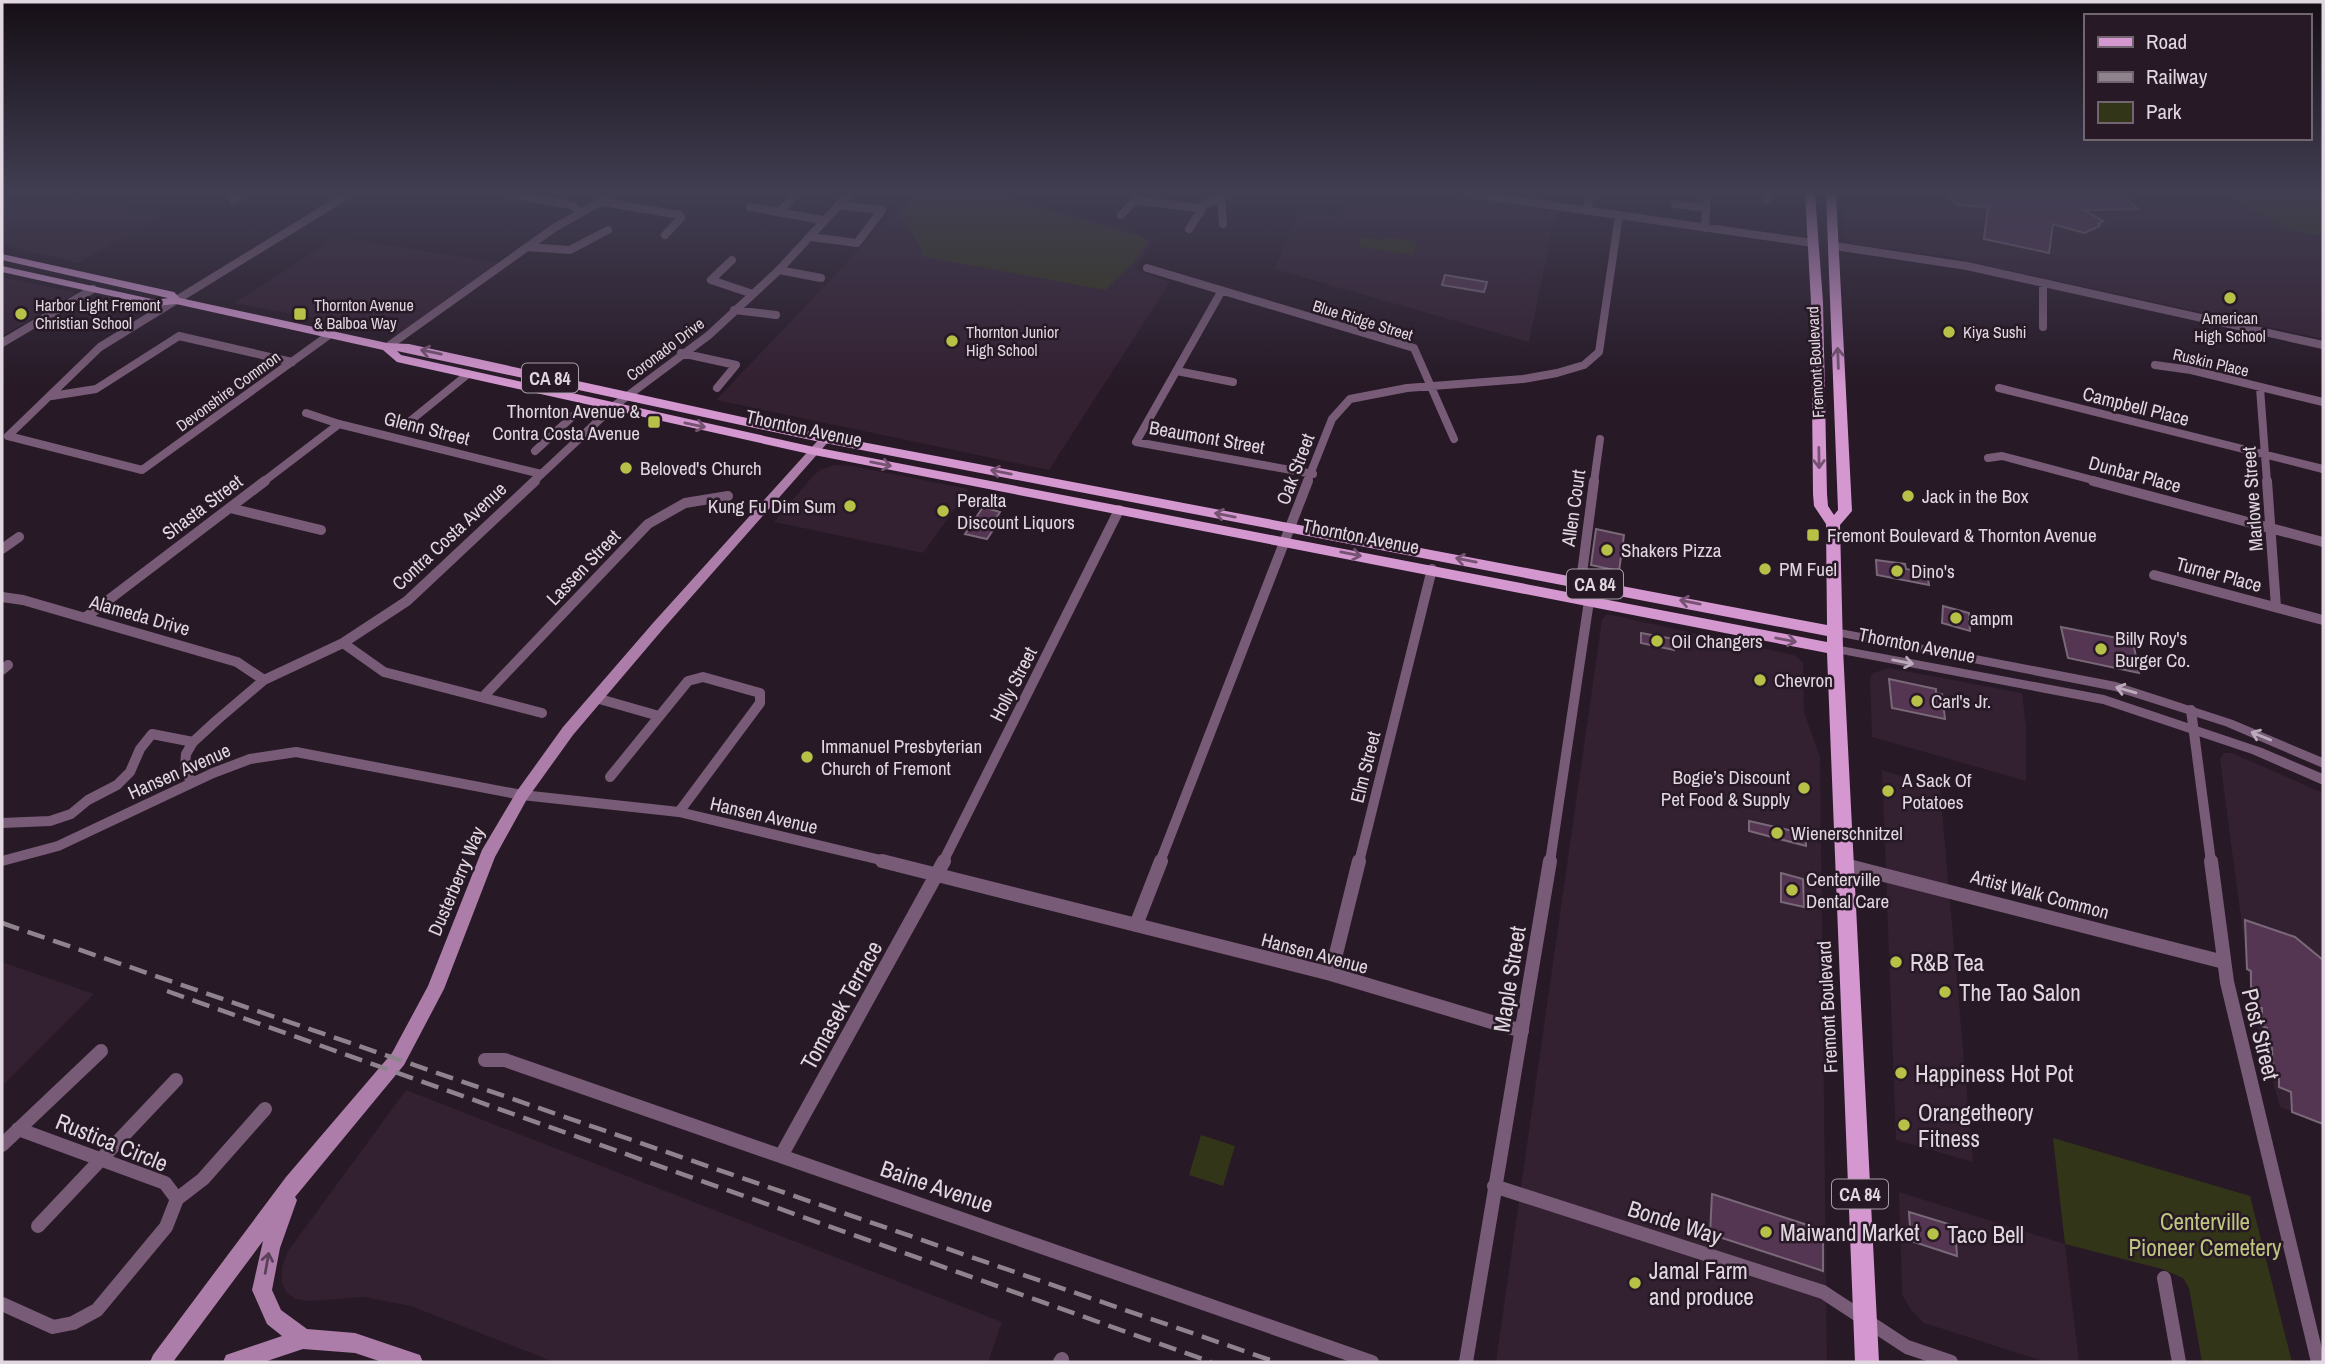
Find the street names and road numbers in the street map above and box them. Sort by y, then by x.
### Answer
street label: Blue Ridge Street [1310,294,1416,346]
street label: Fremont Boulevard [1801,306,1829,418]
street label: Coronado Drive [621,312,709,386]
street label: Ruskin Place [2171,343,2251,381]
street label: Devonshire Common [171,346,285,436]
road number: CA 84 [522,364,578,392]
street label: Campbell Place [2080,380,2192,432]
street label: Thornton Avenue [743,403,865,453]
street label: Glenn Street [381,405,473,451]
street label: Beaumont Street [1147,414,1267,460]
street label: Oak Street [1270,429,1321,508]
street label: Marlowe Street [2235,445,2269,552]
street label: Dunbar Place [2086,449,2184,499]
street label: Allen Court [1555,467,1591,549]
street label: Shasta Street [156,468,248,546]
street label: Contra Costa Avenue [386,476,512,596]
street label: Thornton Avenue [1300,512,1422,560]
street label: Lassen Street [540,523,626,611]
street label: Turner Place [2173,550,2265,598]
road number: CA 84 [1567,570,1623,598]
street label: Alameda Drive [86,588,193,642]
street label: Thornton Avenue [1856,621,1978,669]
street label: Holly Street [983,642,1043,726]
street label: Elm Street [1344,728,1387,805]
street label: Hansen Avenue [124,737,234,805]
street label: Hansen Avenue [708,790,820,840]
street label: Dusterberry Way [421,822,491,940]
street label: Artist Walk Common [1967,863,2112,925]
street label: Maple Street [1485,924,1533,1034]
street label: Hansen Avenue [1259,926,1371,980]
street label: Tomasek Terrace [793,935,889,1075]
street label: Fremont Boulevard [1811,940,1843,1074]
street label: Post Street [2235,985,2287,1083]
street label: Rustica Circle [51,1105,173,1179]
street label: Baine Avenue [877,1152,997,1220]
road number: CA 84 [1832,1180,1888,1209]
street label: Bonde Way [1624,1192,1726,1252]

